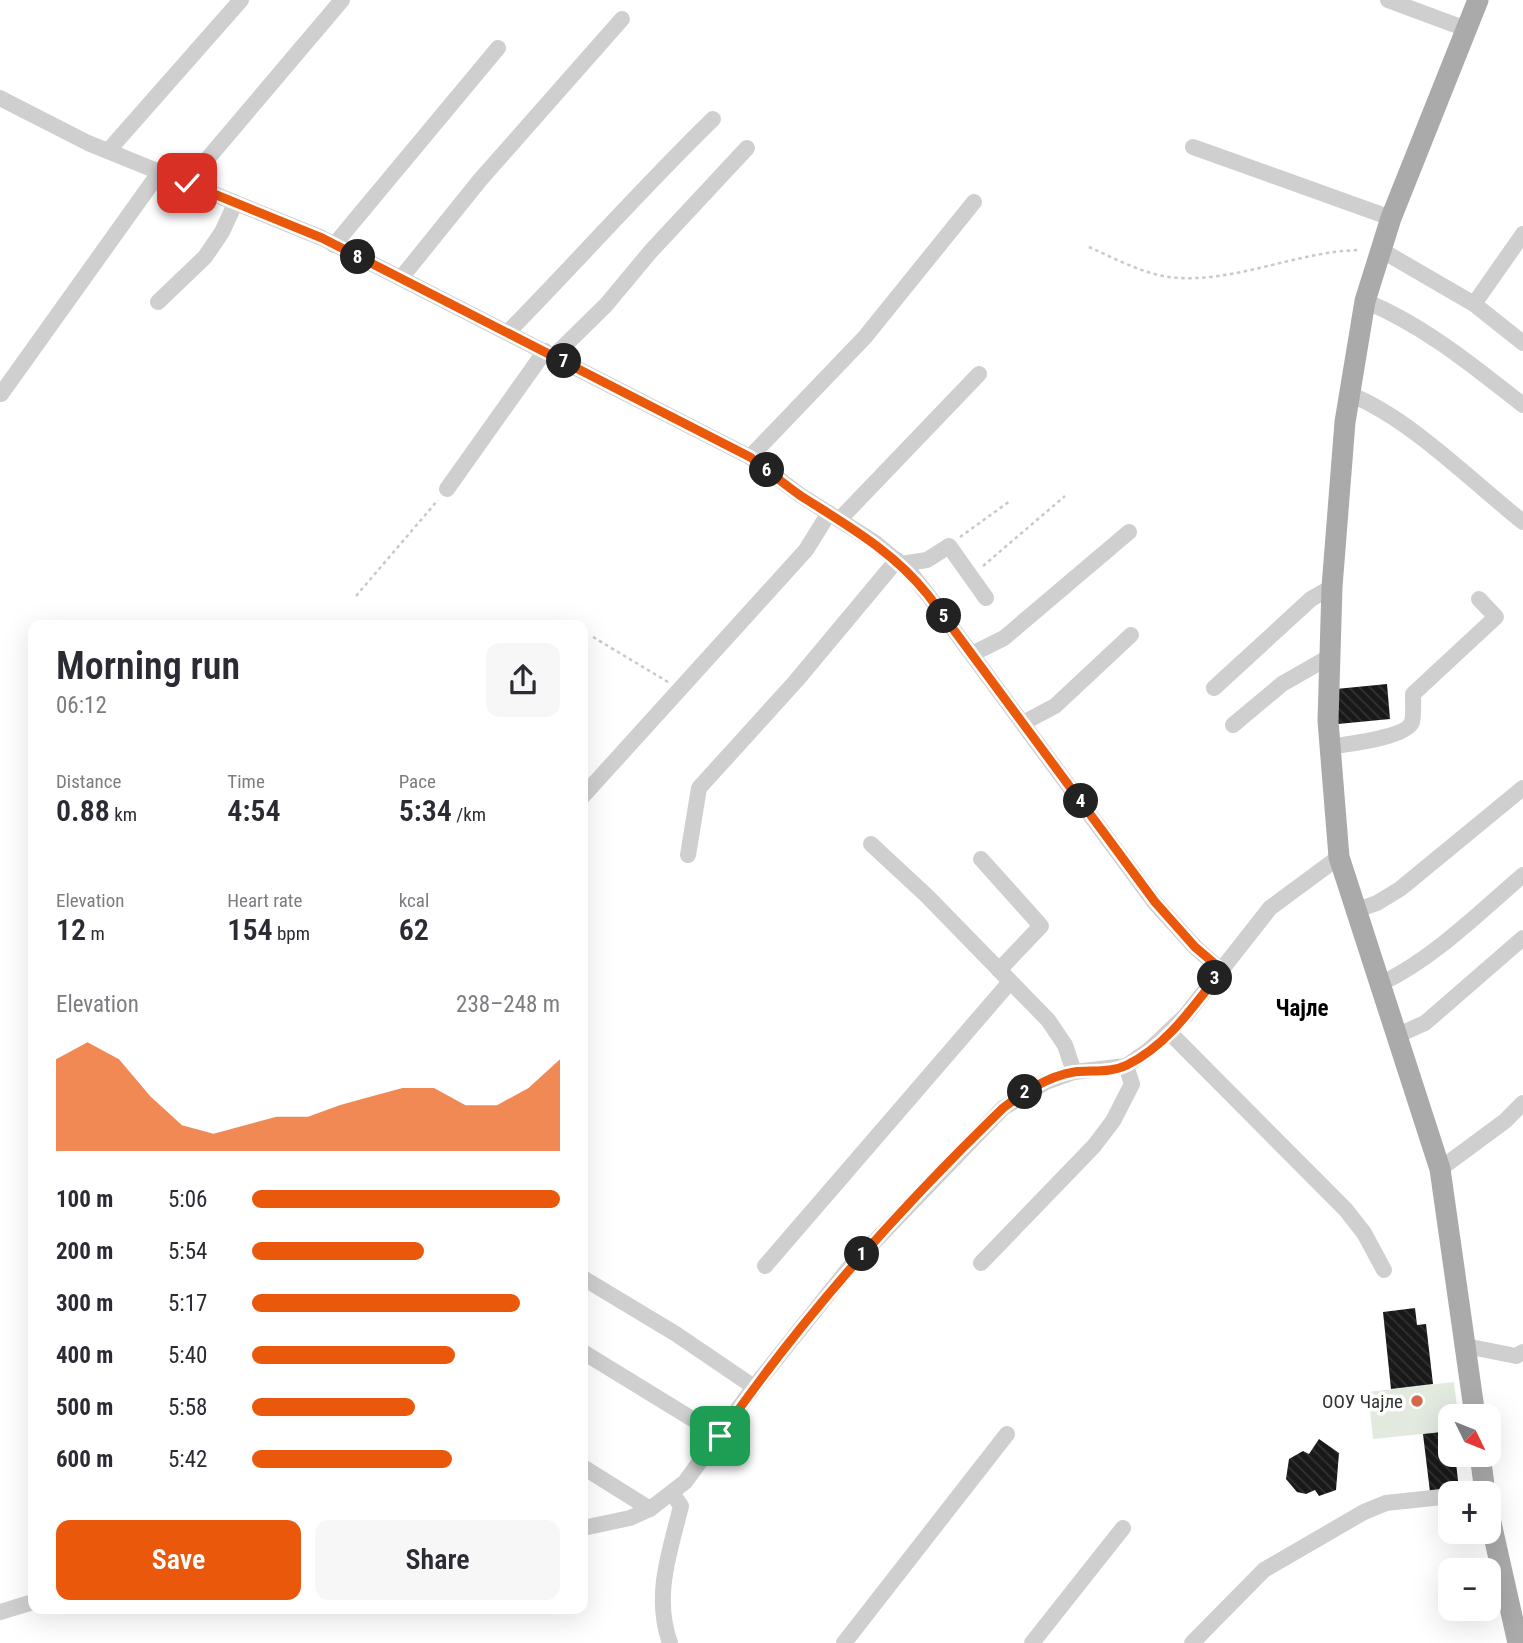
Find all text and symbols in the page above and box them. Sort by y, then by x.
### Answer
pin [157,153,217,213]
icon: check [168,164,206,202]
pin: 8 [340,240,376,274]
text: 8 [353,245,362,268]
pin: 7 [546,344,582,378]
text: 7 [559,349,568,372]
pin: 6 [750,452,784,488]
text: 6 [762,458,771,481]
pin: 5 [926,598,962,634]
text: 5 [939,604,948,627]
button: share [486,643,560,717]
text: Morning run [56,644,240,688]
text: 06:12 [56,692,107,719]
text: Distance [56,770,121,793]
text: Time [227,770,265,793]
text: Pace [399,770,436,793]
pin: 4 [1064,784,1098,818]
text: 4 [1076,789,1085,812]
text: 0.88 [56,793,110,828]
text: 4:54 [227,793,281,828]
text: 5:34 [399,793,452,828]
text: km [110,803,137,826]
text: /km [452,803,486,826]
text: Elevation [56,889,124,912]
text: Heart rate [227,889,302,912]
text: kcal [399,889,429,912]
text: 12 [56,912,86,947]
text: 154 [227,912,273,947]
text: 62 [399,912,429,947]
text: m [86,922,105,945]
text: bpm [273,922,310,945]
pin: 3 [1198,960,1232,996]
text: 3 [1210,966,1219,989]
text: Elevation [56,991,139,1018]
text: 238–248 m [456,991,560,1018]
district label: Чајле [1275,995,1329,1022]
pin: 2 [1007,1074,1042,1110]
text: 2 [1020,1080,1029,1103]
text: 100 m [56,1186,113,1213]
text: 5:06 [168,1186,207,1213]
pin: 1 [844,1236,880,1272]
text: 200 m [56,1238,113,1265]
text: 5:54 [168,1238,207,1265]
text: 1 [857,1242,866,1265]
text: 300 m [56,1290,113,1317]
text: 5:17 [168,1290,207,1317]
text: 400 m [56,1342,113,1369]
text: 5:40 [168,1342,207,1369]
place label: ООУ Чајле [1322,1390,1403,1413]
marker: ООУ Чајле [1409,1393,1425,1409]
text: 500 m [56,1394,113,1421]
text: 5:58 [168,1394,207,1421]
north arrow [1438,1404,1502,1466]
map controls [1438,1404,1501,1621]
pin [690,1406,750,1466]
icon: arrive [701,1417,739,1455]
text: 600 m [56,1446,113,1473]
text: 5:42 [168,1446,207,1473]
button: + [1438,1481,1501,1544]
button: Save [56,1520,301,1600]
button: Share [315,1520,560,1600]
button: − [1438,1558,1501,1621]

